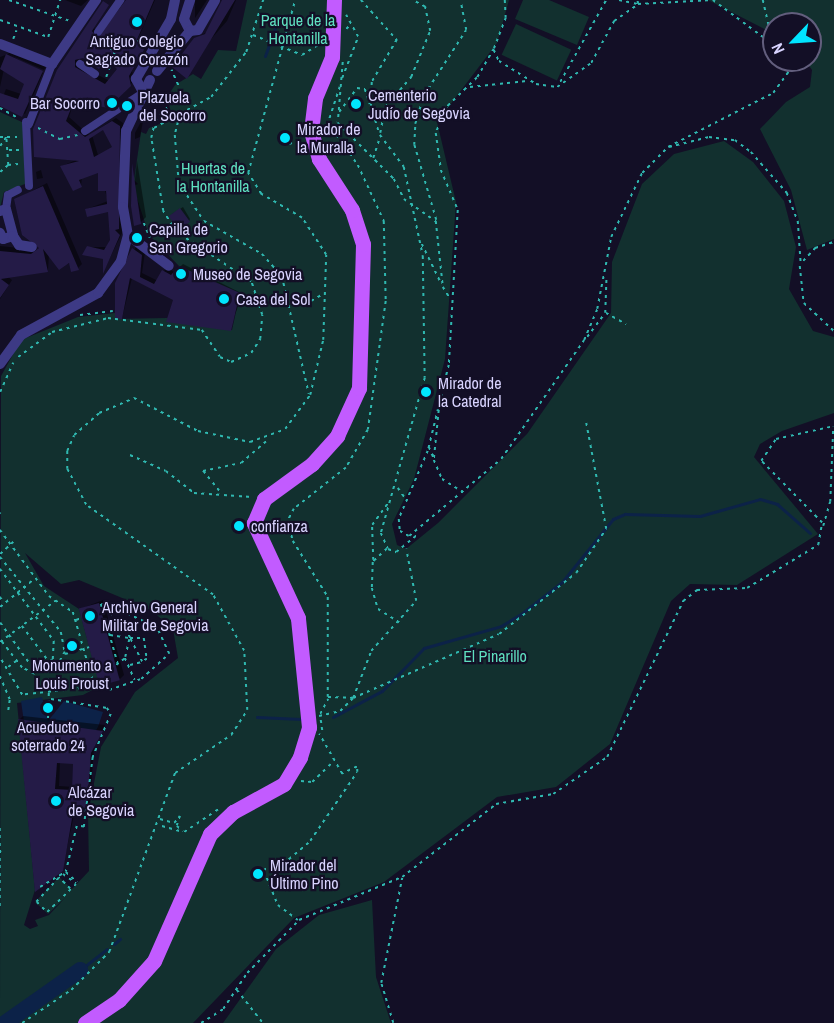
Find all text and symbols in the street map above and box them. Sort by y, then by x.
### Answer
park label: Parque de la Hontanilla [261,10,335,48]
north arrow [762,12,822,72]
marker: Antiguo Colegio Sagrado Corazón [130,15,144,29]
place label: Antiguo Colegio Sagrado Corazón [86,31,188,69]
text: N [766,40,789,58]
place label: Cementerio Judío de Segovia [368,85,470,123]
place label: Plazuela del Socorro [139,87,206,125]
place label: Bar Socorro [30,93,100,113]
marker: Bar Socorro [105,96,119,110]
marker: Cementerio Judío de Segovia [349,97,363,111]
marker: Plazuela del Socorro [120,99,134,113]
place label: Mirador de la Muralla [297,119,360,157]
marker: Mirador de la Muralla [278,131,292,145]
park label: Huertas de la Hontanilla [177,158,249,196]
place label: Capilla de San Gregorio [149,219,228,257]
marker: Capilla de San Gregorio [130,231,144,245]
place label: Museo de Segovia [193,264,302,284]
marker: Museo de Segovia [174,267,188,281]
place label: Casa del Sol [236,289,310,309]
marker: Casa del Sol [217,292,231,306]
place label: Mirador de la Catedral [438,373,501,411]
marker: Mirador de la Catedral [419,385,433,399]
place label: confianza [251,516,308,536]
marker: confianza [232,519,246,533]
place label: Archivo General Militar de Segovia [102,597,208,635]
marker: Archivo General Militar de Segovia [83,609,97,623]
marker: Monumento a Louis Proust [65,639,79,653]
park label: El Pinarillo [463,646,527,666]
place label: Monumento a Louis Proust [32,655,112,693]
marker: Acueducto soterrado 24 [41,701,55,715]
place label: Acueducto soterrado 24 [11,717,85,755]
place label: Alcázar de Segovia [68,782,134,820]
marker: Alcázar de Segovia [49,794,63,808]
place label: Mirador del Último Pino [270,855,339,893]
marker: Mirador del Último Pino [251,867,265,881]

